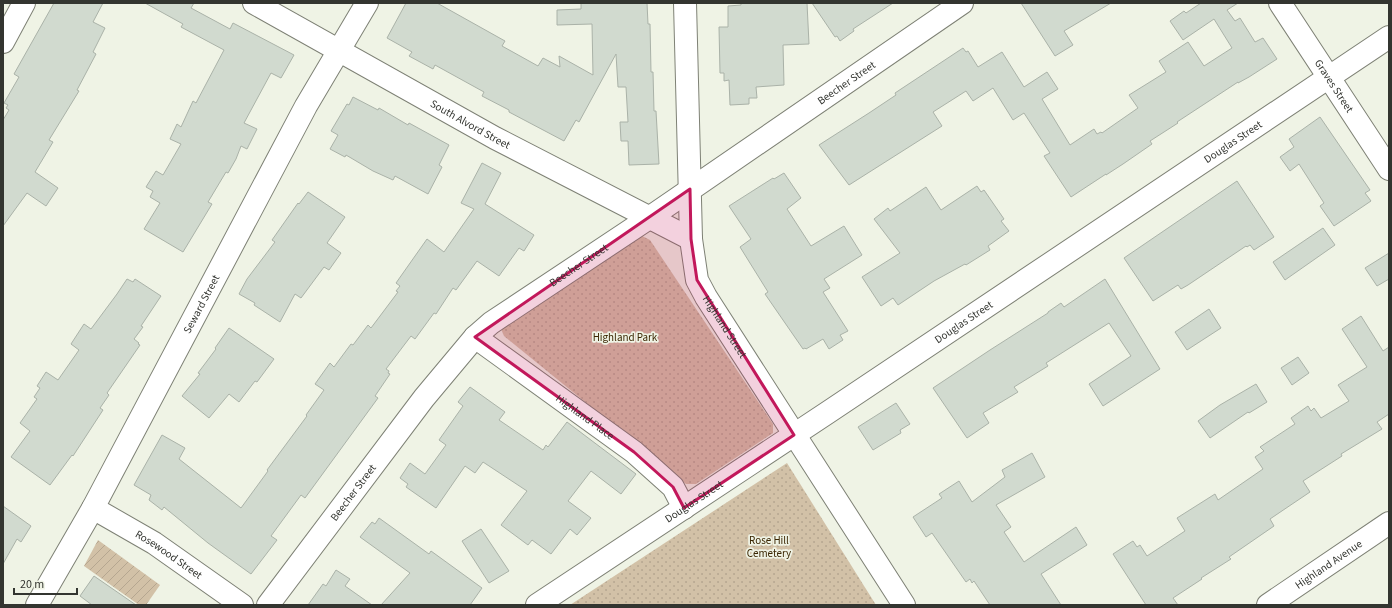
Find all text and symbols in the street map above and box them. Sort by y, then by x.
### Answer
street label: Graves Street [1311,56,1357,116]
street label: Beecher Street [814,57,879,108]
street label: South Alvord Street [428,96,513,152]
street label: Douglas Street [1201,116,1265,166]
street label: Beecher Street [546,240,611,290]
street label: Seward Street [179,272,223,336]
street label: Highland Street [699,292,751,361]
street label: Douglas Street [931,297,996,347]
park label: Highland Park [593,330,658,345]
street label: Highland Place [553,390,618,443]
street label: Beecher Street [327,461,379,524]
street label: Douglas Street [662,476,726,526]
street label: Rosewood Street [133,526,206,583]
park label: Rose Hill Cemetery [747,533,791,561]
street label: Highland Avenue [1292,536,1365,592]
scale bar [14,570,77,596]
text: 20 m [20,576,44,593]

